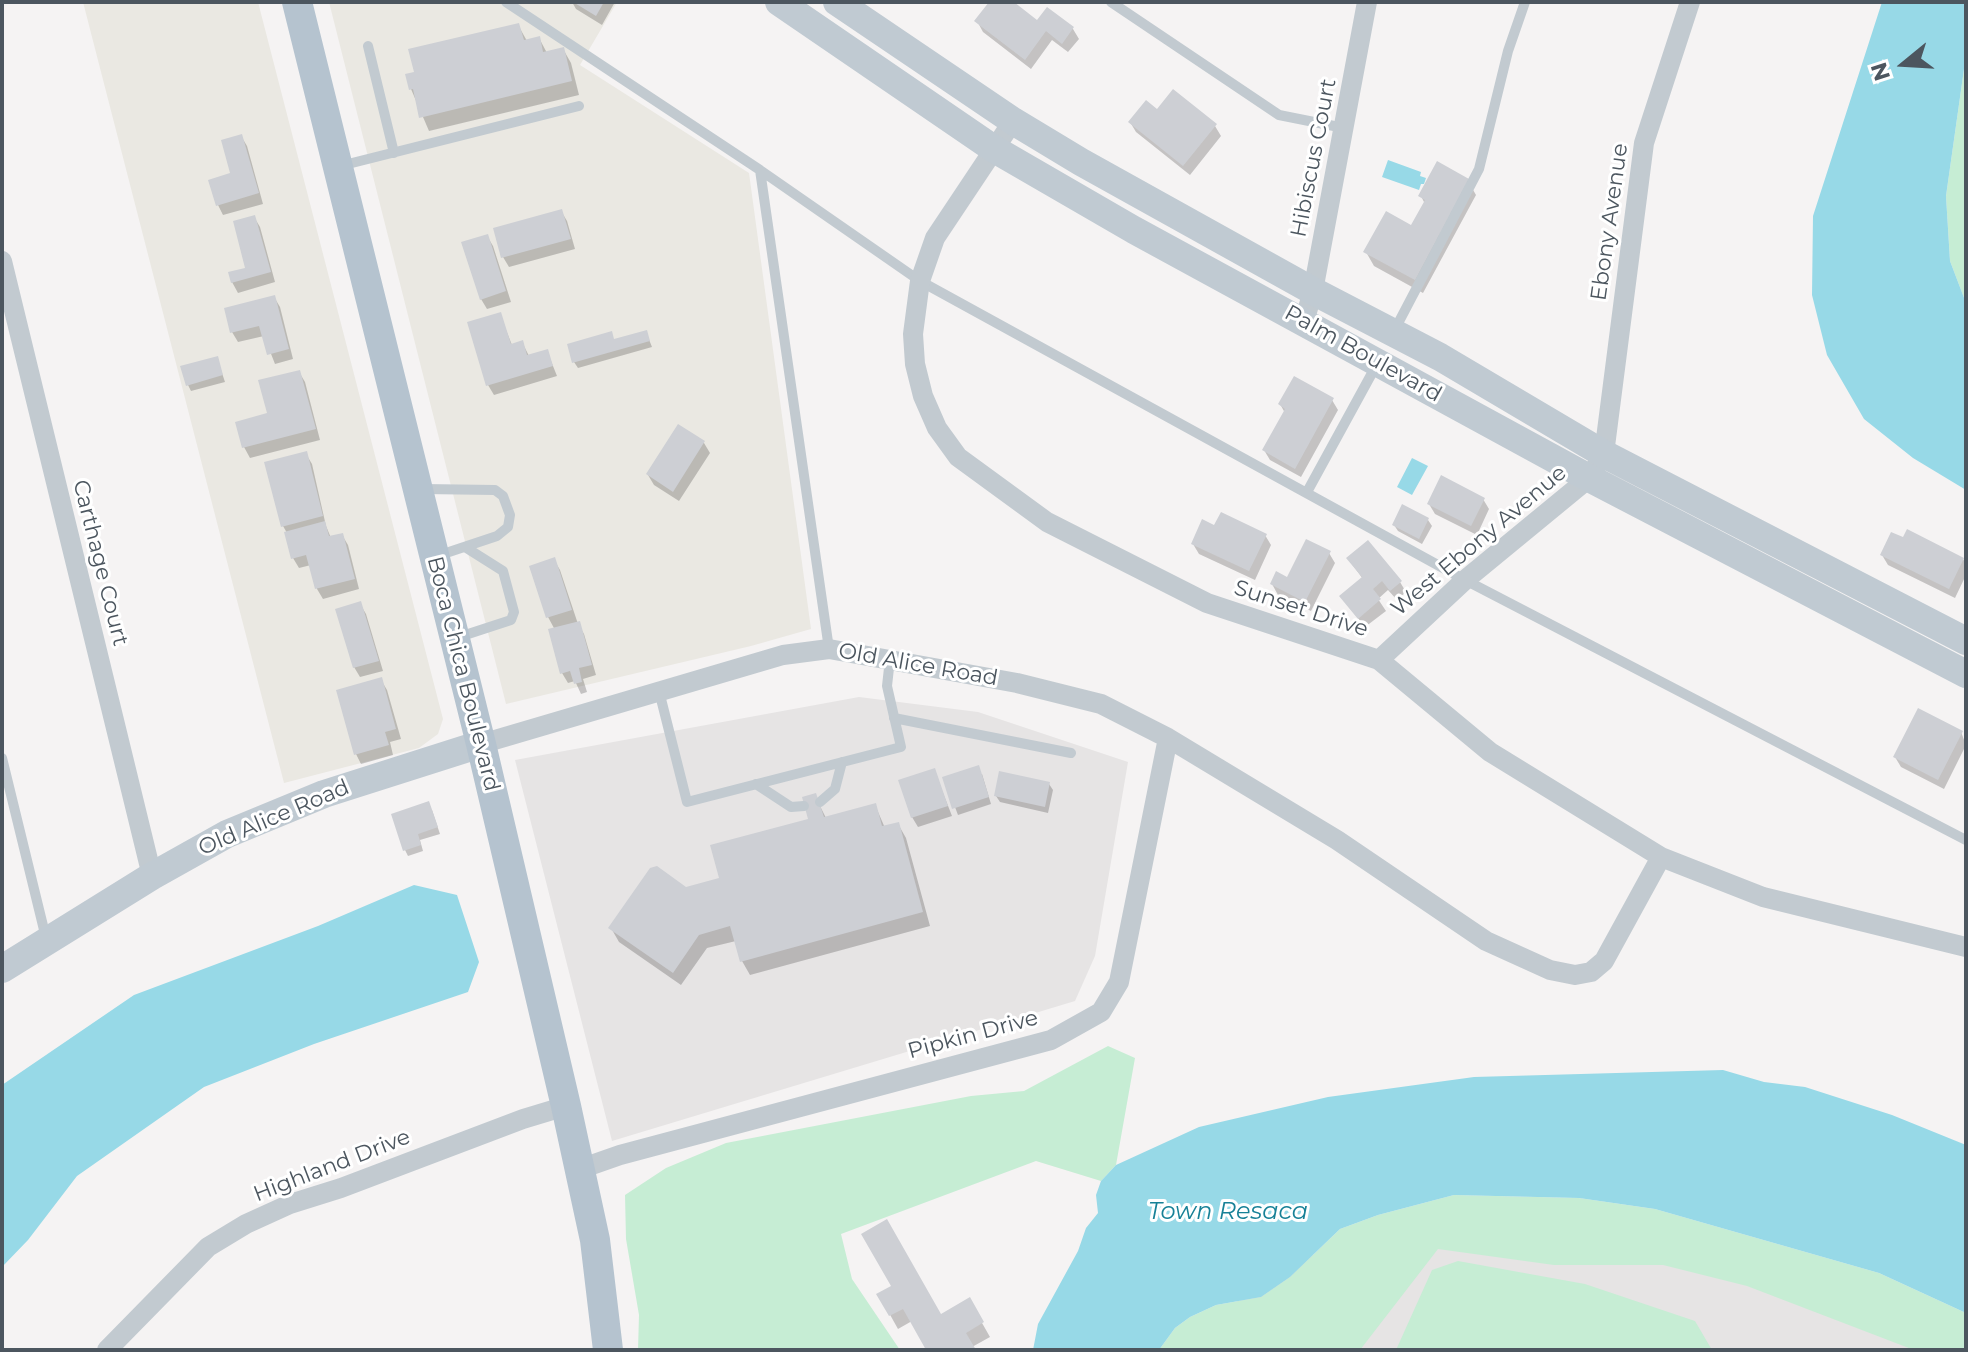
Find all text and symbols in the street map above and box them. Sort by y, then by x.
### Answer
north arrow [1864,24,1944,104]
text: N [1865,59,1896,84]
street label: Hibiscus Court [1286,77,1342,239]
street label: Ebony Avenue [1586,142,1634,302]
street label: Palm Boulevard [1280,300,1446,408]
street label: West Ebony Avenue [1386,460,1572,622]
street label: Carthage Court [67,477,133,649]
street label: Boca Chica Boulevard [421,554,505,794]
street label: Sunset Drive [1231,575,1371,643]
street label: Old Alice Road [836,638,1000,692]
street label: Old Alice Road [195,774,353,862]
street label: Pipkin Drive [905,1005,1041,1065]
street label: Highland Drive [250,1124,414,1208]
water label: Town Resaca [1148,1198,1308,1226]

